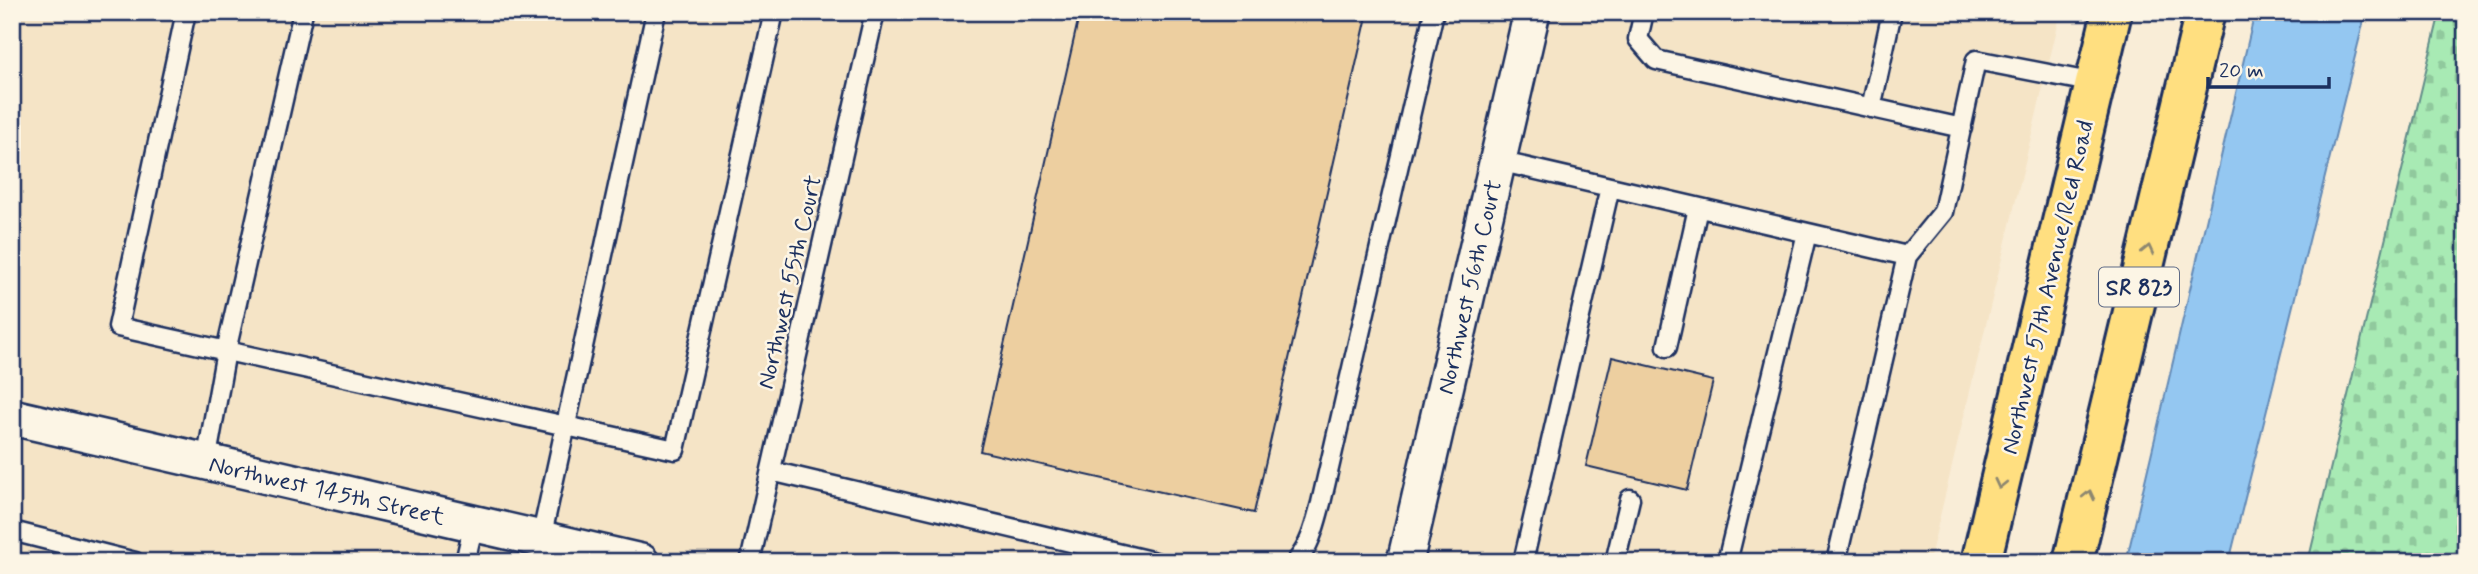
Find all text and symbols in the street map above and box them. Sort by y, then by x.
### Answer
scale bar [2208,46,2329,90]
text: 20 m [2219,57,2264,85]
street label: Northwest 57th Avenue/Red Road [1995,117,2102,457]
street label: Northwest 55th Court [751,172,830,392]
street label: Northwest 56th Court [1431,177,1510,398]
one-way arrow [2140,244,2154,256]
road number: SR 823 [2099,268,2179,306]
street label: Northwest 145th Street [206,449,448,534]
one-way arrow [1994,478,2008,490]
one-way arrow [2081,489,2095,501]

